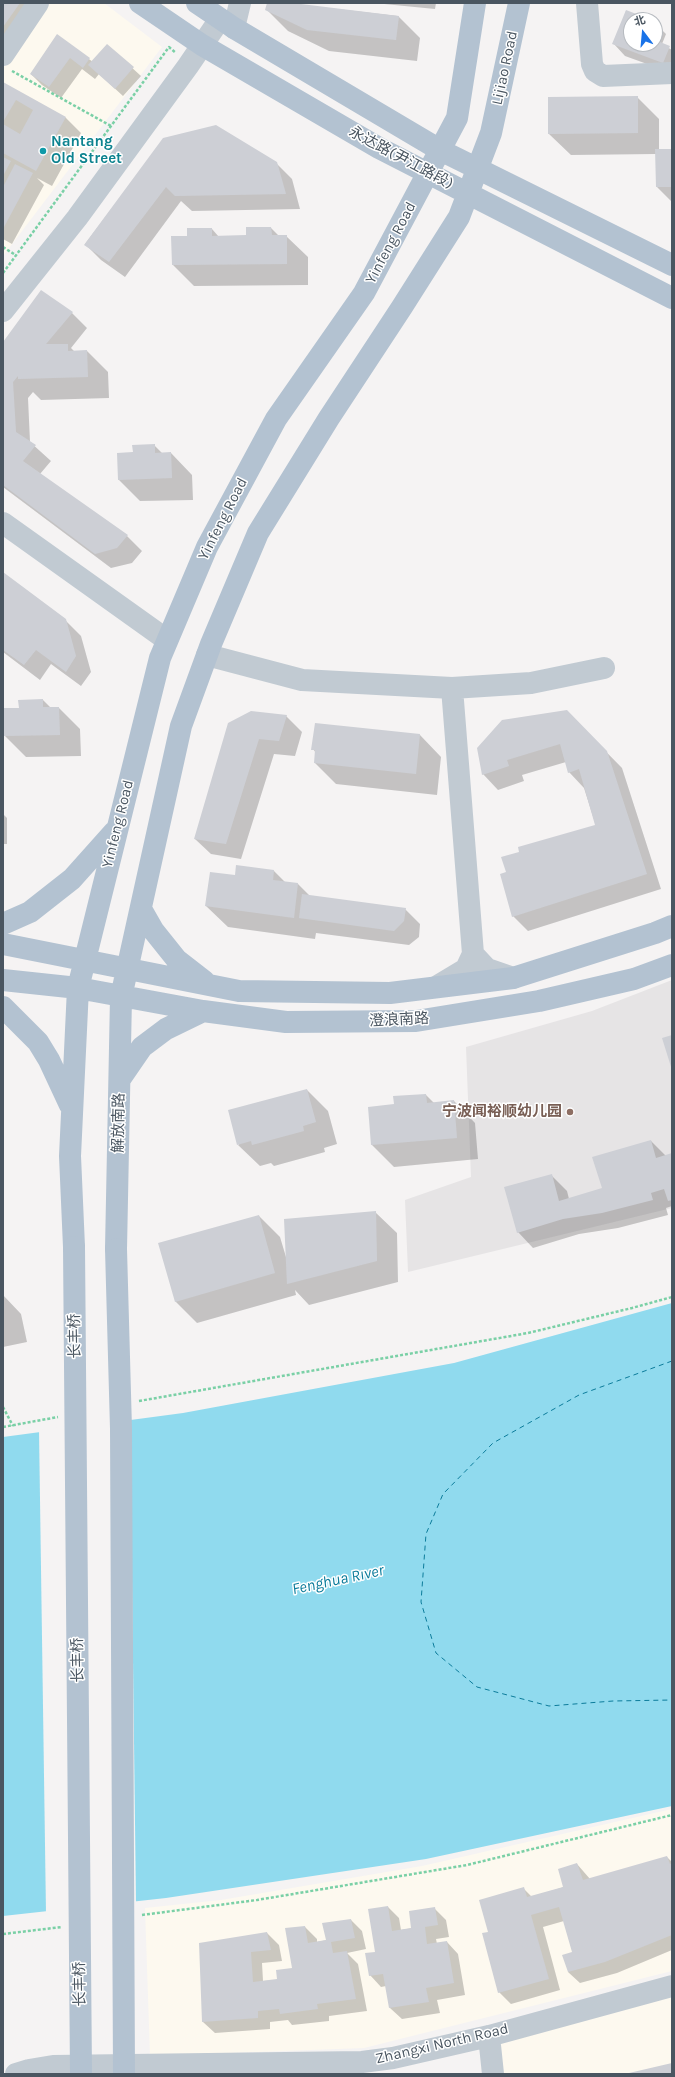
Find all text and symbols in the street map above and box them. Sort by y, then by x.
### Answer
north arrow [623,12,663,52]
text: 北 [633,13,647,29]
street label: Lijiao Road [488,29,522,107]
street label: 永达路(尹江路段) [346,123,456,193]
place label: Nantang Old Street [51,133,122,168]
marker: Nantang Old Street [38,146,48,156]
street label: Yinfeng Road [362,199,420,287]
street label: Yinfeng Road [195,475,251,563]
street label: Yinfeng Road [98,778,138,870]
street label: 澄浪南路 [369,1009,429,1031]
street label: 解放南路 [109,1093,129,1153]
place label: 宁波闻裕顺幼儿园 [442,1103,562,1121]
marker: 宁波闻裕顺幼儿园 [565,1107,575,1117]
street label: 长丰桥 [66,1313,84,1359]
water label: Fenghua Rıver [290,1561,386,1599]
street label: 长丰桥 [69,1637,87,1683]
street label: 长丰桥 [71,1961,89,2007]
street label: Zhangxi North Road [374,2020,510,2068]

